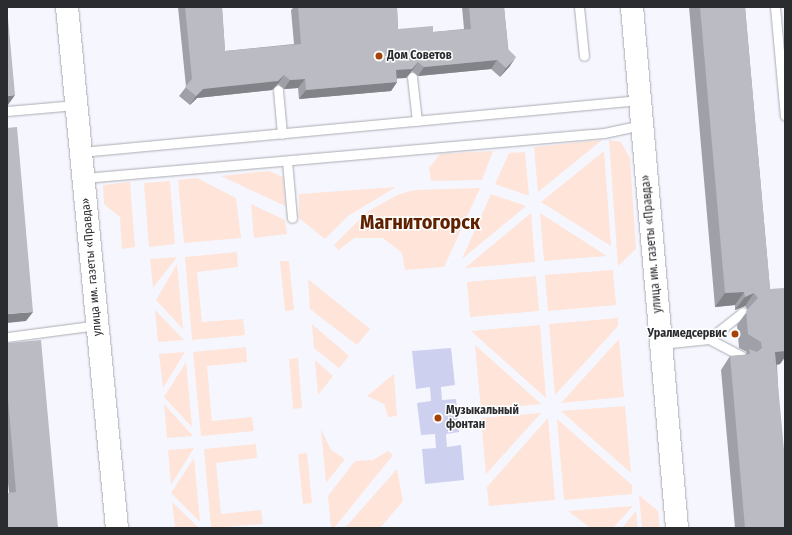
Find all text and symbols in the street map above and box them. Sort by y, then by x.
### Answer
place label: Дом Советов [387,49,452,63]
marker: Дом Советов [374,51,384,61]
street label: улица им. газеты «Правда» [639,174,665,314]
street label: улица им. газеты «Правда» [79,197,105,337]
district label: Магнитогорск [360,210,480,234]
place label: Уралмедсервис [647,327,727,341]
marker: Уралмедсервис [730,329,740,339]
place label: Музыкальный фонтан [446,404,519,432]
marker: Музыкальный фонтан [433,413,443,423]

